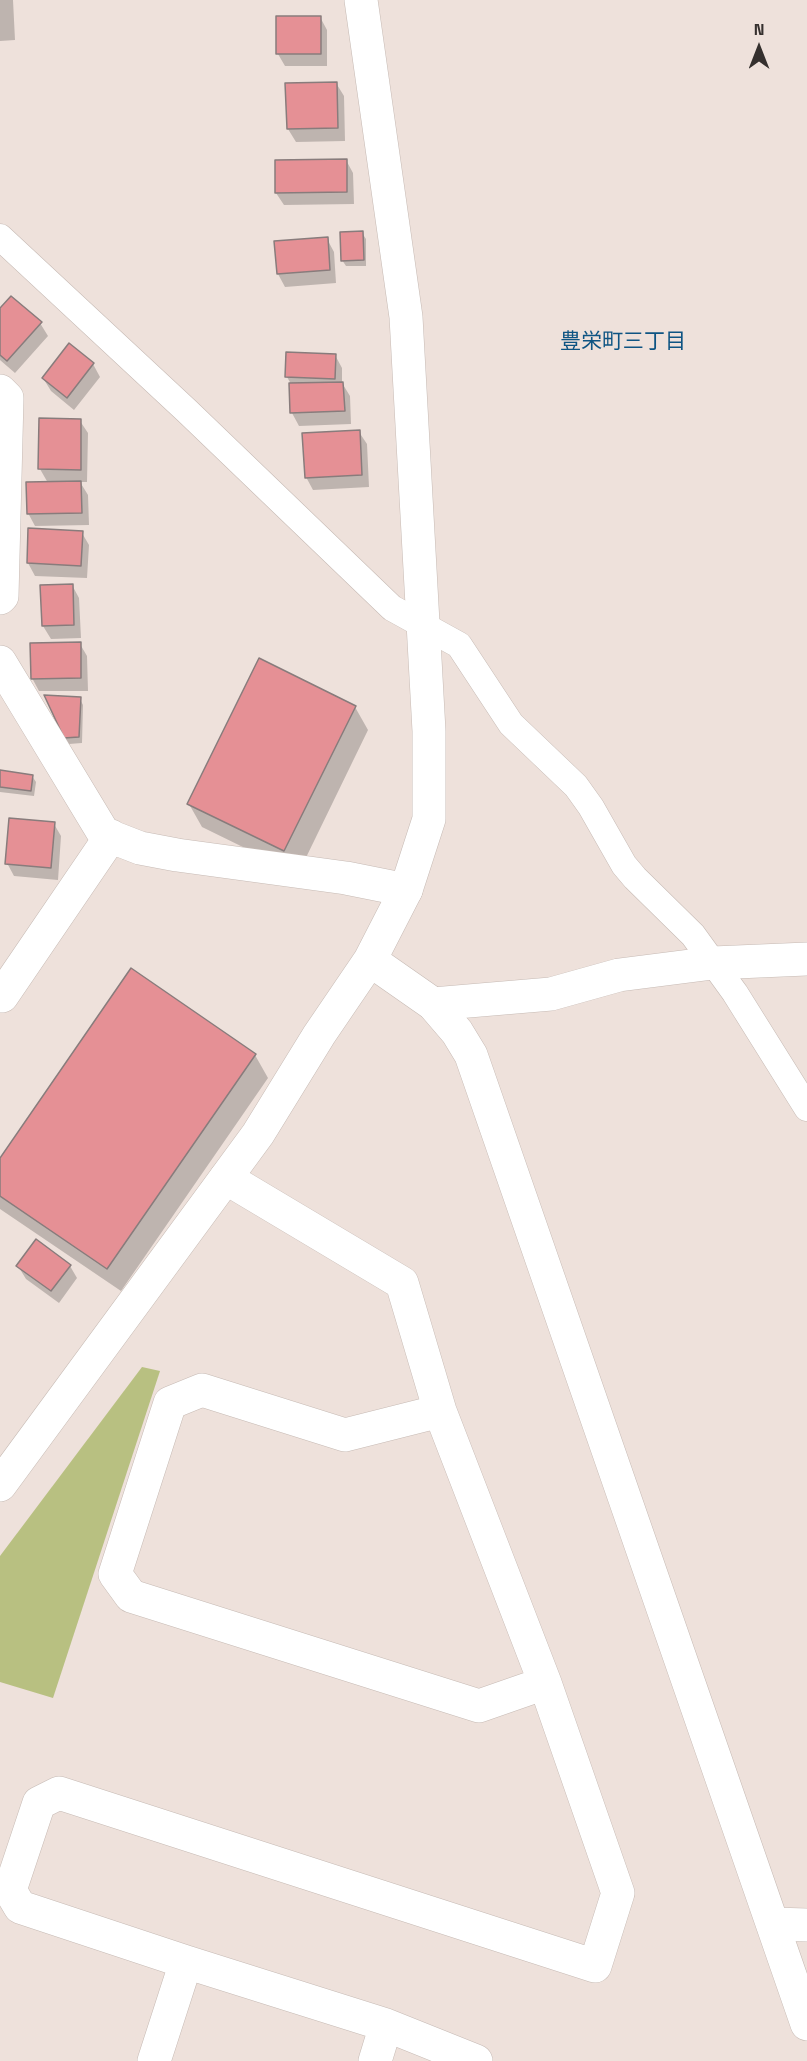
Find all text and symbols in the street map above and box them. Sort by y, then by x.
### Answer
north arrow [729,18,789,78]
text: N [754,19,764,40]
district label: 豊栄町三丁目 [560,329,686,355]

